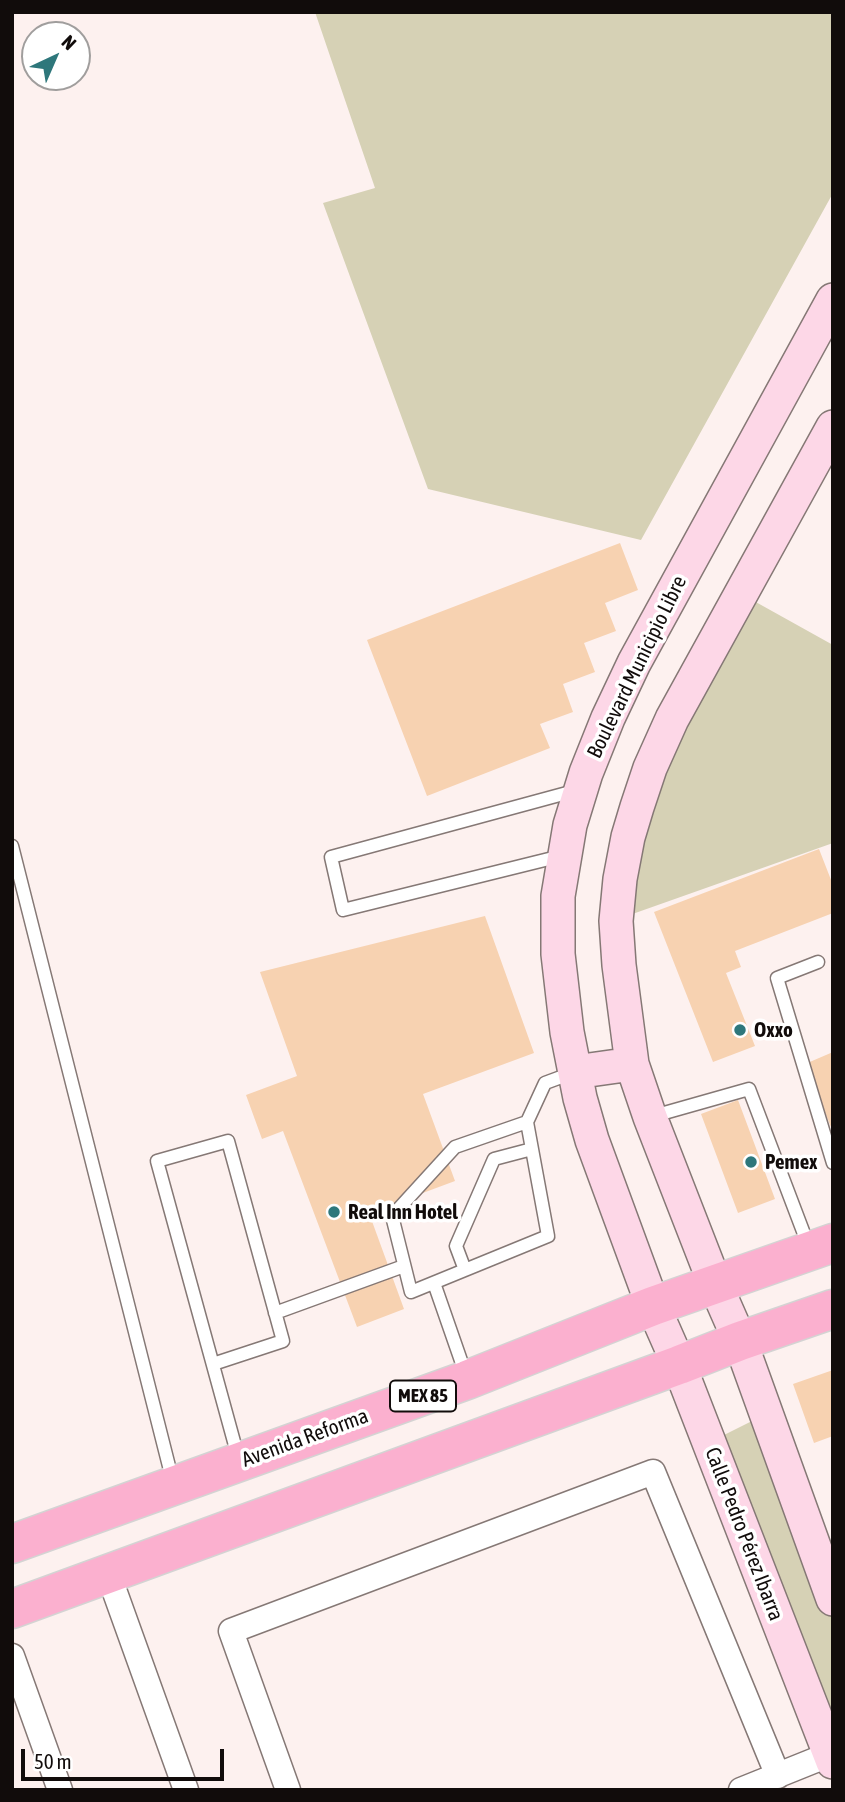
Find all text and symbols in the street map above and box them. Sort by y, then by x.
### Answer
north arrow [21,21,91,91]
text: N [58,31,81,54]
street label: Boulevard Municipio Libre [582,572,692,762]
place label: Oxxo [754,1017,793,1043]
marker: Oxxo [732,1022,748,1038]
place label: Pemex [765,1149,818,1175]
marker: Pemex [743,1154,759,1170]
place label: Real Inn Hotel [348,1199,458,1225]
marker: Real Inn Hotel [326,1204,342,1220]
road number: MEX 85 [390,1380,456,1412]
street label: Avenida Reforma [238,1403,372,1473]
street label: Calle Pedro Pérez Ibarra [699,1444,789,1624]
scale bar [24,1736,228,1780]
text: 50 m [34,1749,72,1773]

